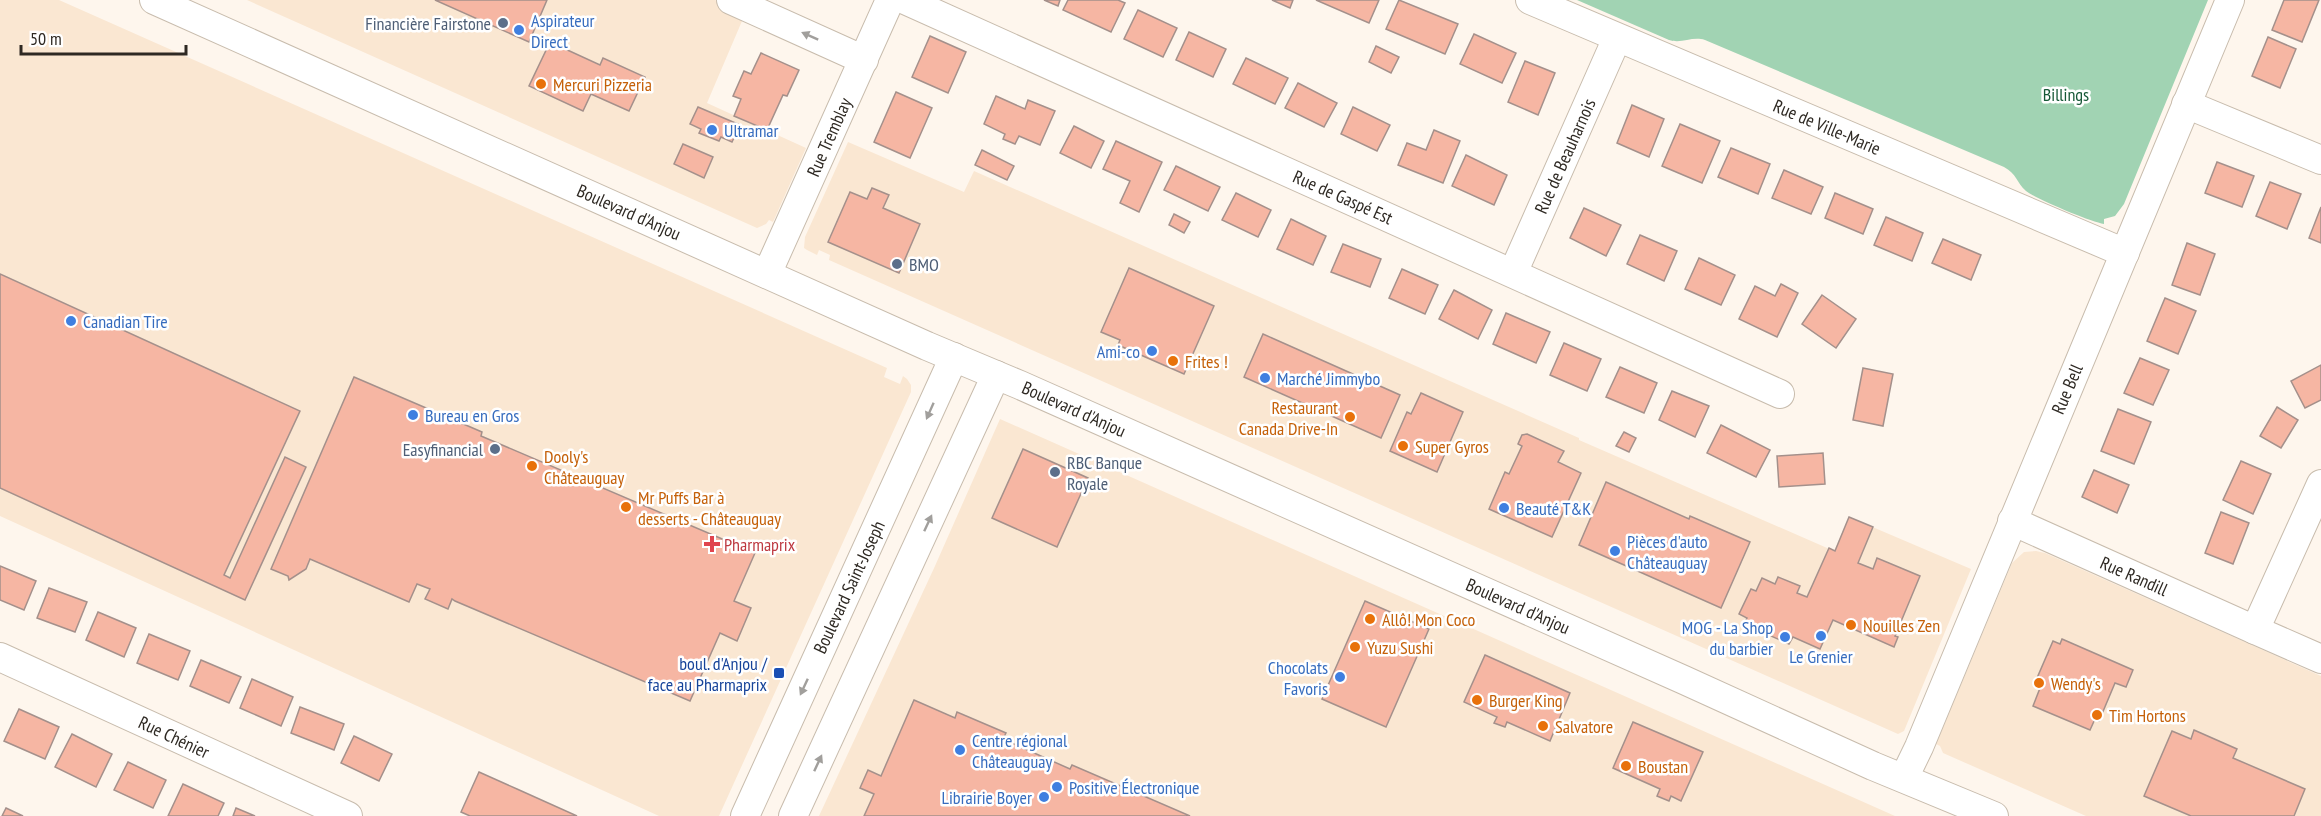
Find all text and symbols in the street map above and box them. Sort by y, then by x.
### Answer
place label: Aspirateur Direct [531,9,595,53]
place label: Financière Fairstone [365,12,491,35]
marker: Financière Fairstone [496,16,510,30]
scale bar [21,18,186,56]
marker: Aspirateur Direct [512,23,526,37]
text: 50 m [30,27,62,50]
one-way arrow [802,31,819,40]
place label: Mercuri Pizzeria [553,73,652,96]
marker: Mercuri Pizzeria [534,77,548,91]
park label: Billings [2043,83,2089,106]
street label: Rue Tremblay [801,94,857,180]
street label: Rue de Ville-Marie [1770,94,1884,160]
street label: Rue de Beauharnois [1529,95,1601,217]
place label: Ultramar [724,119,779,142]
marker: Ultramar [705,123,719,137]
street label: Rue de Gaspé Est [1290,165,1396,229]
street label: Boulevard d'Anjou [573,179,685,245]
place label: BMO [909,253,939,276]
marker: BMO [890,257,904,271]
place label: Canadian Tire [83,310,168,333]
marker: Canadian Tire [64,314,78,328]
place label: Ami-co [1097,340,1140,363]
marker: Ami-co [1145,344,1159,358]
place label: Frites ! [1185,350,1228,373]
marker: Frites ! [1166,354,1180,368]
street label: Rue Bell [2046,360,2088,417]
place label: Marché Jimmybo [1277,367,1380,390]
marker: Marché Jimmybo [1258,371,1272,385]
street label: Boulevard d'Anjou [1018,376,1130,442]
place label: Restaurant Canada Drive-In [1239,396,1338,440]
one-way arrow [925,402,934,419]
place label: Bureau en Gros [425,404,519,427]
marker: Bureau en Gros [406,408,420,422]
marker: Restaurant Canada Drive-In [1343,410,1357,424]
place label: Super Gyros [1415,435,1489,458]
place label: Easyfinancial [403,438,484,461]
marker: Super Gyros [1396,439,1410,453]
marker: Easyfinancial [488,442,502,456]
place label: Dooly's Châteauguay [544,445,624,489]
place label: RBC Banque Royale [1067,451,1142,495]
marker: Dooly's Châteauguay [525,459,539,473]
marker: RBC Banque Royale [1048,465,1062,479]
place label: Mr Puffs Bar à desserts - Châteauguay [638,486,781,530]
place label: Beauté T&K [1516,497,1591,520]
marker: Mr Puffs Bar à desserts - Châteauguay [619,500,633,514]
marker: Beauté T&K [1497,501,1511,515]
one-way arrow [924,514,933,531]
street label: Boulevard Saint-Joseph [808,517,890,657]
place label: Pièces d'auto Châteauguay [1627,530,1708,574]
place label: Pharmaprix [724,533,796,556]
marker: Pharmaprix [705,537,719,551]
marker: Pièces d'auto Châteauguay [1608,544,1622,558]
street label: Rue Randill [2097,551,2172,601]
street label: Boulevard d'Anjou [1462,573,1574,639]
place label: Allô! Mon Coco [1382,608,1476,631]
marker: Allô! Mon Coco [1363,612,1377,626]
place label: Nouilles Zen [1863,614,1940,637]
place label: MOG - La Shop du barbier [1682,616,1773,660]
marker: Nouilles Zen [1844,618,1858,632]
marker: Le Grenier [1814,629,1828,643]
marker: MOG - La Shop du barbier [1778,630,1792,644]
place label: Yuzu Sushi [1367,636,1434,659]
marker: Yuzu Sushi [1348,640,1362,654]
place label: Le Grenier [1789,645,1853,668]
place label: boul. d'Anjou / face au Pharmaprix [648,652,768,696]
place label: Chocolats Favoris [1268,656,1328,700]
marker: boul. d'Anjou / face au Pharmaprix [772,666,786,680]
marker: Chocolats Favoris [1333,670,1347,684]
place label: Wendy's [2051,672,2101,695]
marker: Wendy's [2032,676,2046,690]
one-way arrow [798,678,808,696]
place label: Burger King [1489,689,1563,712]
marker: Burger King [1470,693,1484,707]
place label: Tim Hortons [2109,704,2186,727]
marker: Tim Hortons [2090,708,2104,722]
street label: Rue Chénier [135,711,213,763]
place label: Salvatore [1555,715,1613,738]
marker: Salvatore [1536,719,1550,733]
place label: Centre régional Châteauguay [972,729,1068,773]
marker: Centre régional Châteauguay [953,743,967,757]
one-way arrow [813,754,822,771]
place label: Boustan [1638,755,1688,778]
marker: Boustan [1619,759,1633,773]
place label: Positive Électronique [1069,776,1200,799]
marker: Positive Électronique [1050,780,1064,794]
place label: Librairie Boyer [941,786,1032,809]
marker: Librairie Boyer [1037,790,1051,804]

